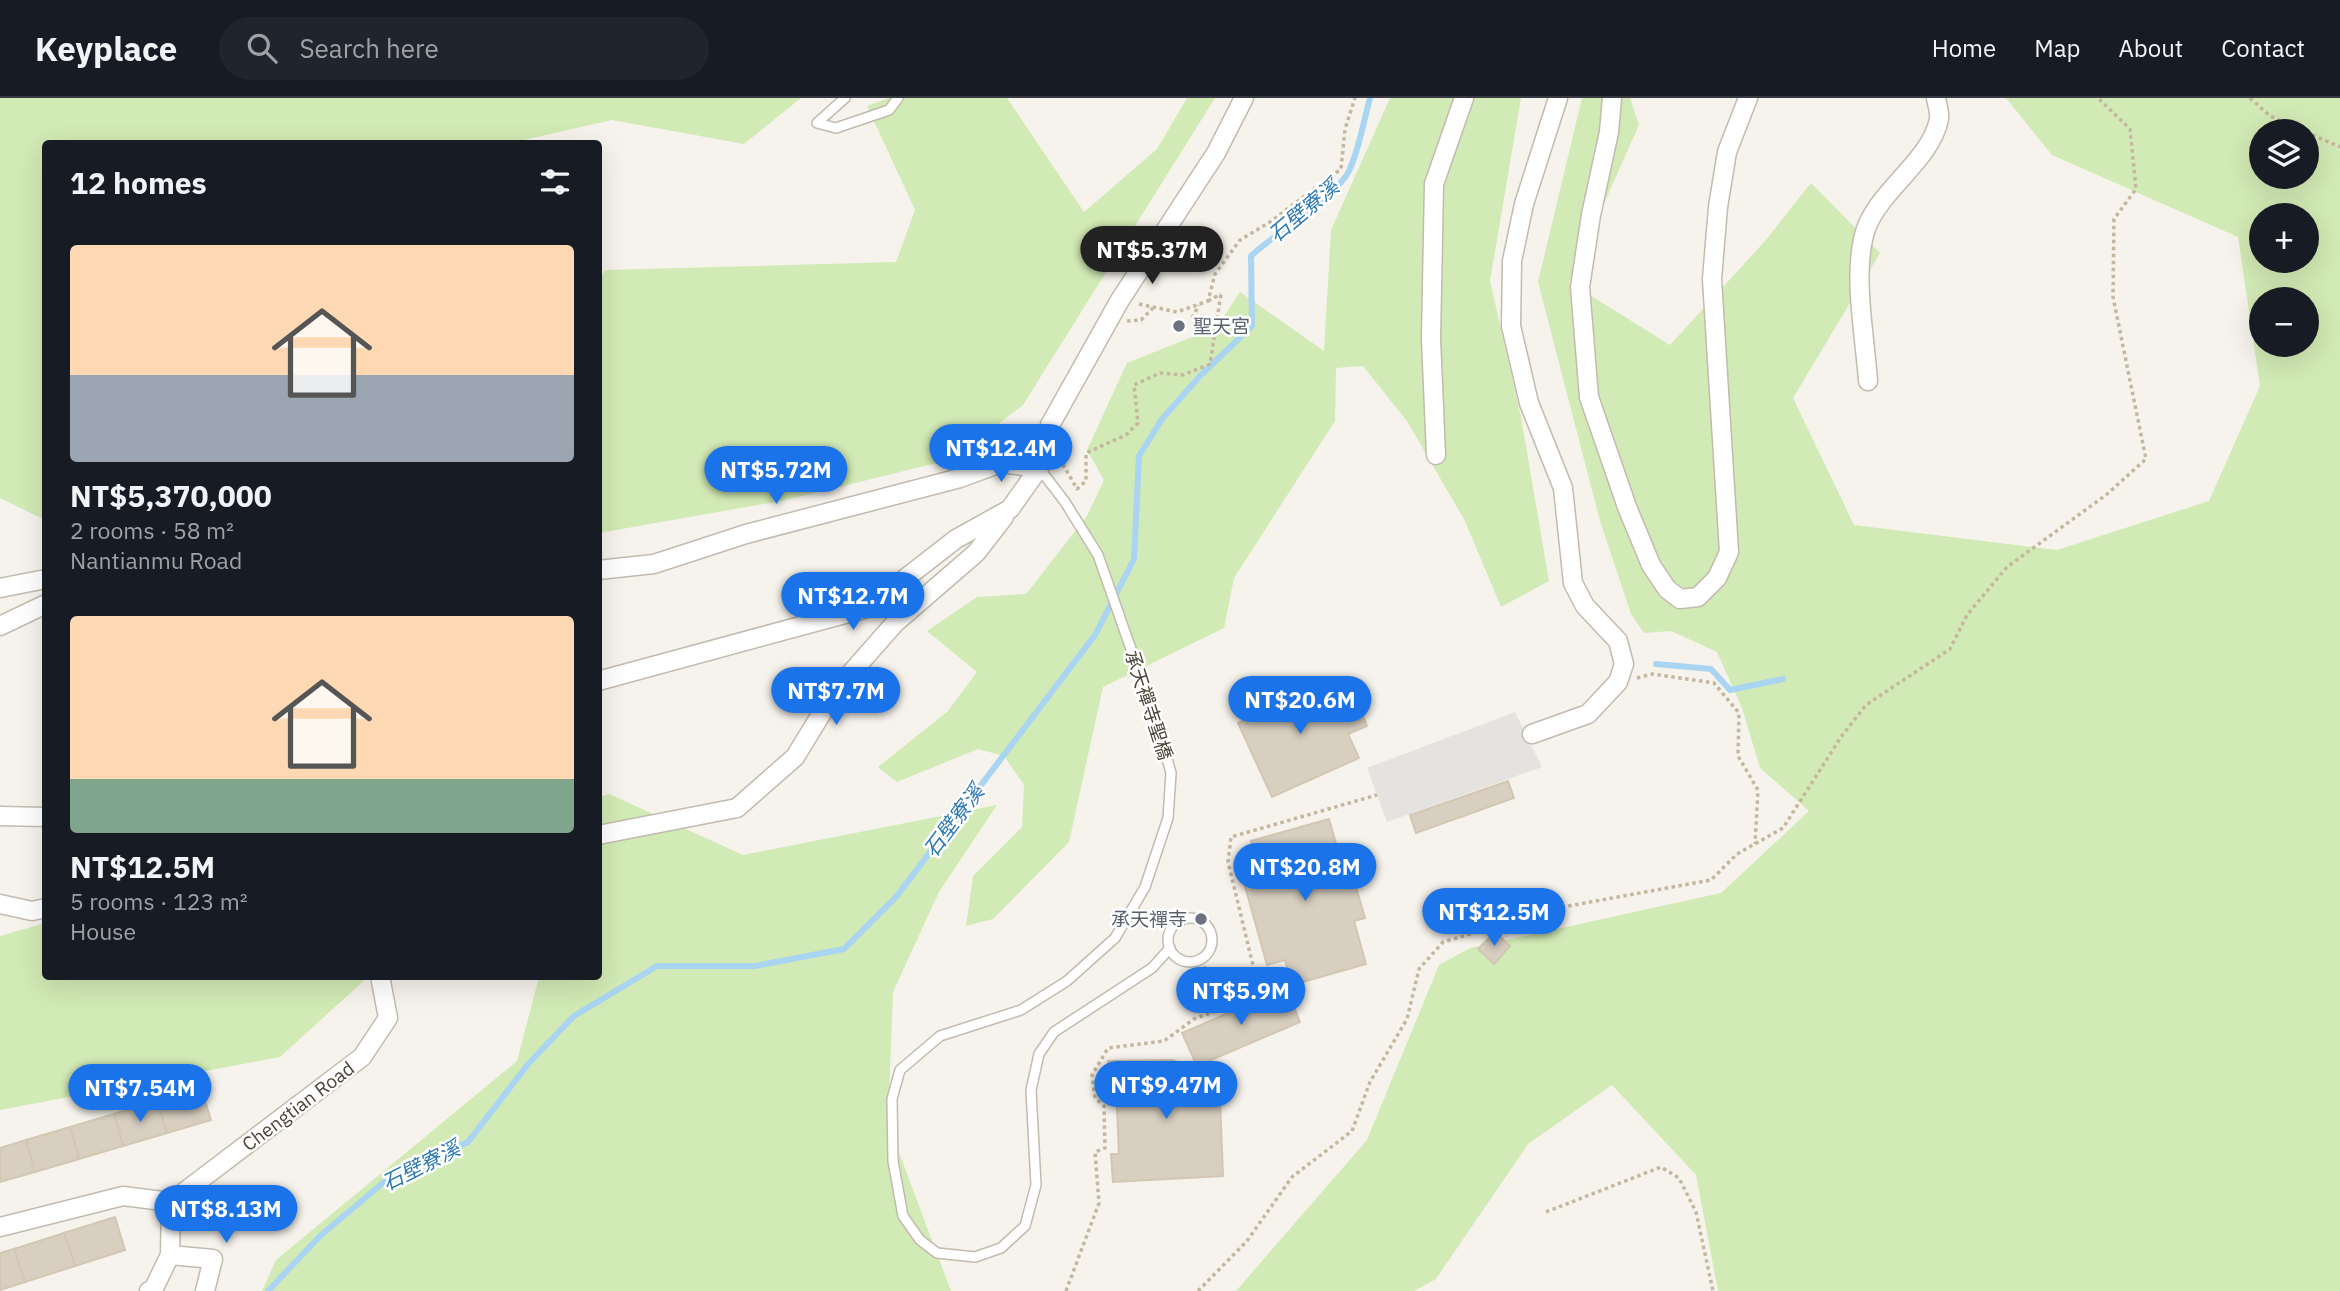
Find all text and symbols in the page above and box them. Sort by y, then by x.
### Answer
search box [219,17,709,80]
text: Keyplace [35,27,177,70]
icon: search [243,29,281,67]
text: Search here [299,31,439,65]
text: Home [1932,32,1996,64]
text: Map [2034,32,2080,64]
text: About [2118,32,2183,64]
text: Contact [2221,32,2305,64]
map controls [2249,119,2319,357]
button: layers [2249,119,2319,189]
text: 12 homes [70,163,207,202]
icon: filters [536,163,574,201]
water label: 石壁寮溪 [1262,171,1347,248]
button: + [2249,203,2319,273]
pin: NT$5.37M [1080,226,1224,286]
text: NT$5.37M [1096,234,1208,264]
button: − [2249,287,2319,357]
icon: home [259,290,385,416]
place label: 聖天宮 [1193,314,1250,338]
marker: 聖天宮 [1171,318,1187,334]
pin: NT$12.4M [929,424,1073,484]
text: NT$12.4M [945,432,1057,462]
pin: NT$5.72M [704,446,848,506]
text: NT$5.72M [720,454,832,484]
text: NT$5,370,000 [70,476,272,515]
text: 2 rooms · 58 m² [70,515,234,545]
text: Nantianmu Road [70,545,242,575]
pin: NT$12.7M [781,573,925,632]
text: NT$12.7M [797,580,909,610]
street label: 承天禪寺聖橋 [1120,647,1178,763]
icon: home [259,661,385,787]
pin: NT$7.7M [771,668,901,727]
text: NT$7.7M [787,675,885,705]
pin: NT$20.6M [1228,676,1372,736]
text: NT$20.6M [1244,684,1356,714]
water label: 石壁寮溪 [917,776,991,862]
pin: NT$20.8M [1233,844,1377,903]
text: NT$12.5M [70,847,215,886]
text: NT$20.8M [1249,851,1361,881]
text: 5 rooms · 123 m² [70,886,248,916]
pin: NT$12.5M [1422,888,1566,948]
text: NT$12.5M [1438,896,1550,926]
place label: 承天禪寺 [1111,907,1187,931]
marker: 承天禪寺 [1193,911,1209,927]
text: House [70,916,136,946]
pin: NT$5.9M [1176,968,1306,1027]
text: NT$5.9M [1192,975,1290,1005]
street label: Chengtian Road [237,1056,359,1156]
pin: NT$9.47M [1094,1062,1238,1121]
pin: NT$7.54M [68,1065,212,1124]
text: NT$9.47M [1110,1069,1222,1099]
text: NT$7.54M [84,1072,196,1102]
water label: 石壁寮溪 [377,1132,467,1197]
pin: NT$8.13M [154,1186,298,1245]
text: NT$8.13M [170,1193,282,1223]

